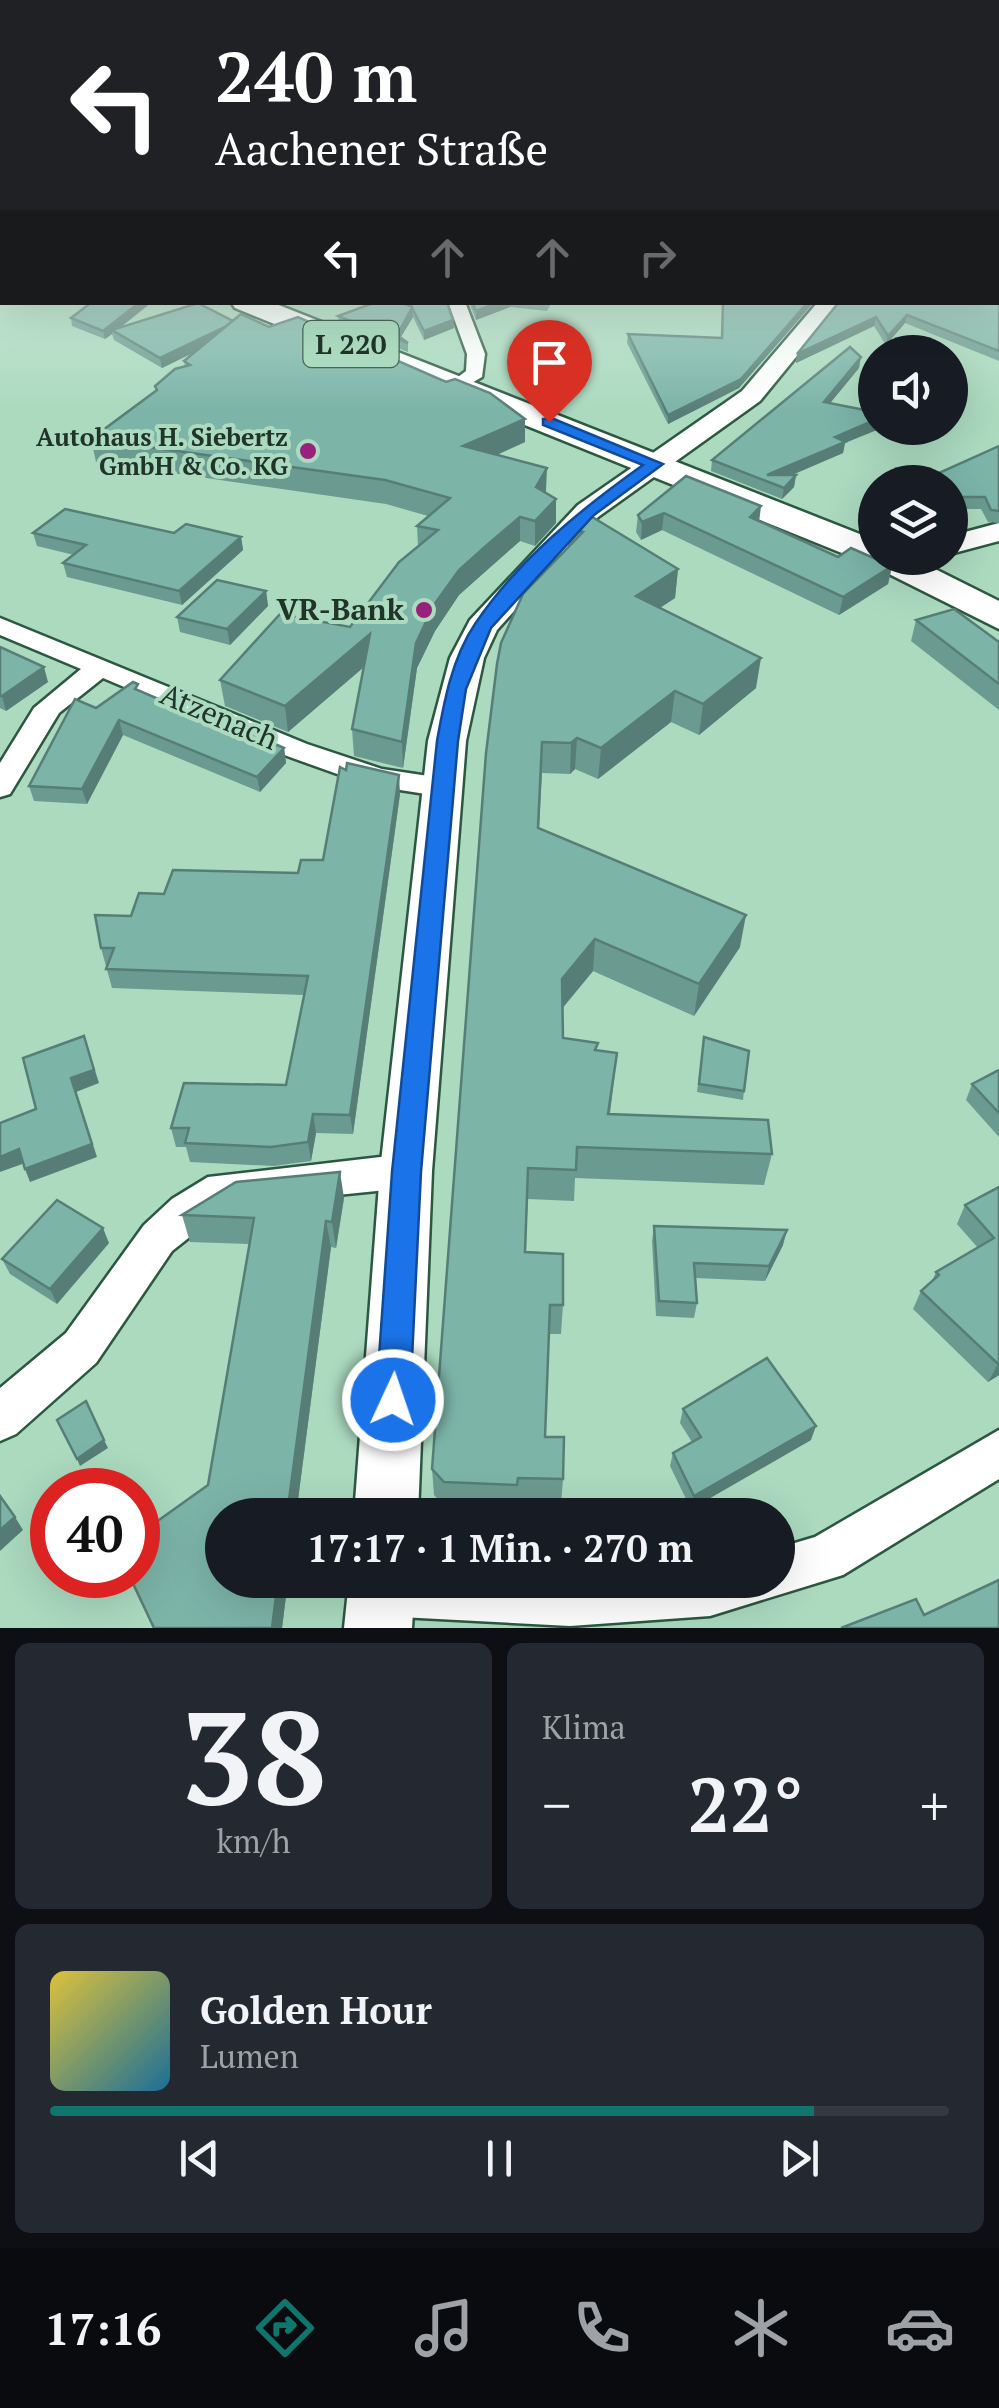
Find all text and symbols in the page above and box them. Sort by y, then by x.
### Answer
text: 240 m [215,29,417,122]
icon: left [50,40,180,170]
text: Aachener Straße [215,118,548,178]
icon: left [315,230,370,285]
icon: ahead [420,230,475,285]
icon: ahead [525,230,580,285]
icon: right [630,230,685,285]
pin [507,320,592,423]
road number: L 220 [304,321,398,367]
icon: arrive [522,335,577,390]
map controls [858,335,968,575]
button: sound [858,335,968,445]
place label: Autohaus H. Siebertz GmbH & Co. KG [36,420,288,482]
marker: Autohaus H. Siebertz GmbH & Co. KG [297,440,319,462]
button: layers [858,465,968,575]
place label: VR-Bank [276,589,405,629]
marker: VR-Bank [413,599,435,621]
street label: Atzenach [154,673,285,759]
position arrow [341,1348,445,1452]
speed limit sign: 40 [30,1468,160,1598]
text: 17:17 · 1 Min. · 270 m [307,1523,693,1573]
text: 38 [180,1669,327,1841]
text: Klima [542,1706,626,1748]
text: 22° [688,1754,803,1853]
text: − [542,1768,571,1841]
text: + [920,1768,949,1841]
text: km/h [217,1820,290,1862]
text: Golden Hour [200,1985,432,2035]
text: Lumen [200,2035,299,2077]
icon: previous [172,2131,227,2186]
icon: pause [472,2131,527,2186]
icon: next [772,2131,827,2186]
icon: directions [250,2293,320,2363]
icon: music [409,2293,479,2363]
icon: phone [567,2293,637,2363]
icon: climate [726,2293,796,2363]
icon: car [885,2293,955,2363]
text: 17:16 [44,2298,161,2358]

